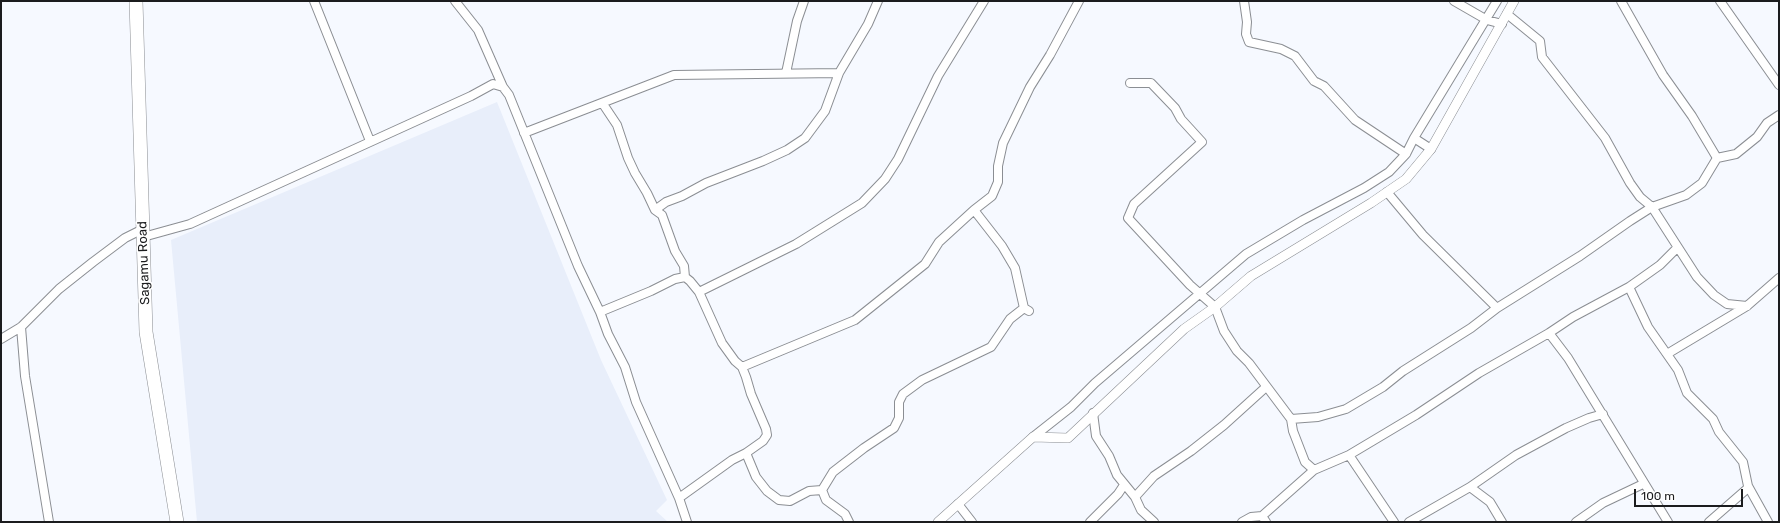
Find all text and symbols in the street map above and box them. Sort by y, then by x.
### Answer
street label: Sagamu Road [135,221,153,305]
scale bar [1636,481,1745,507]
text: 100 m [1641,489,1675,503]

